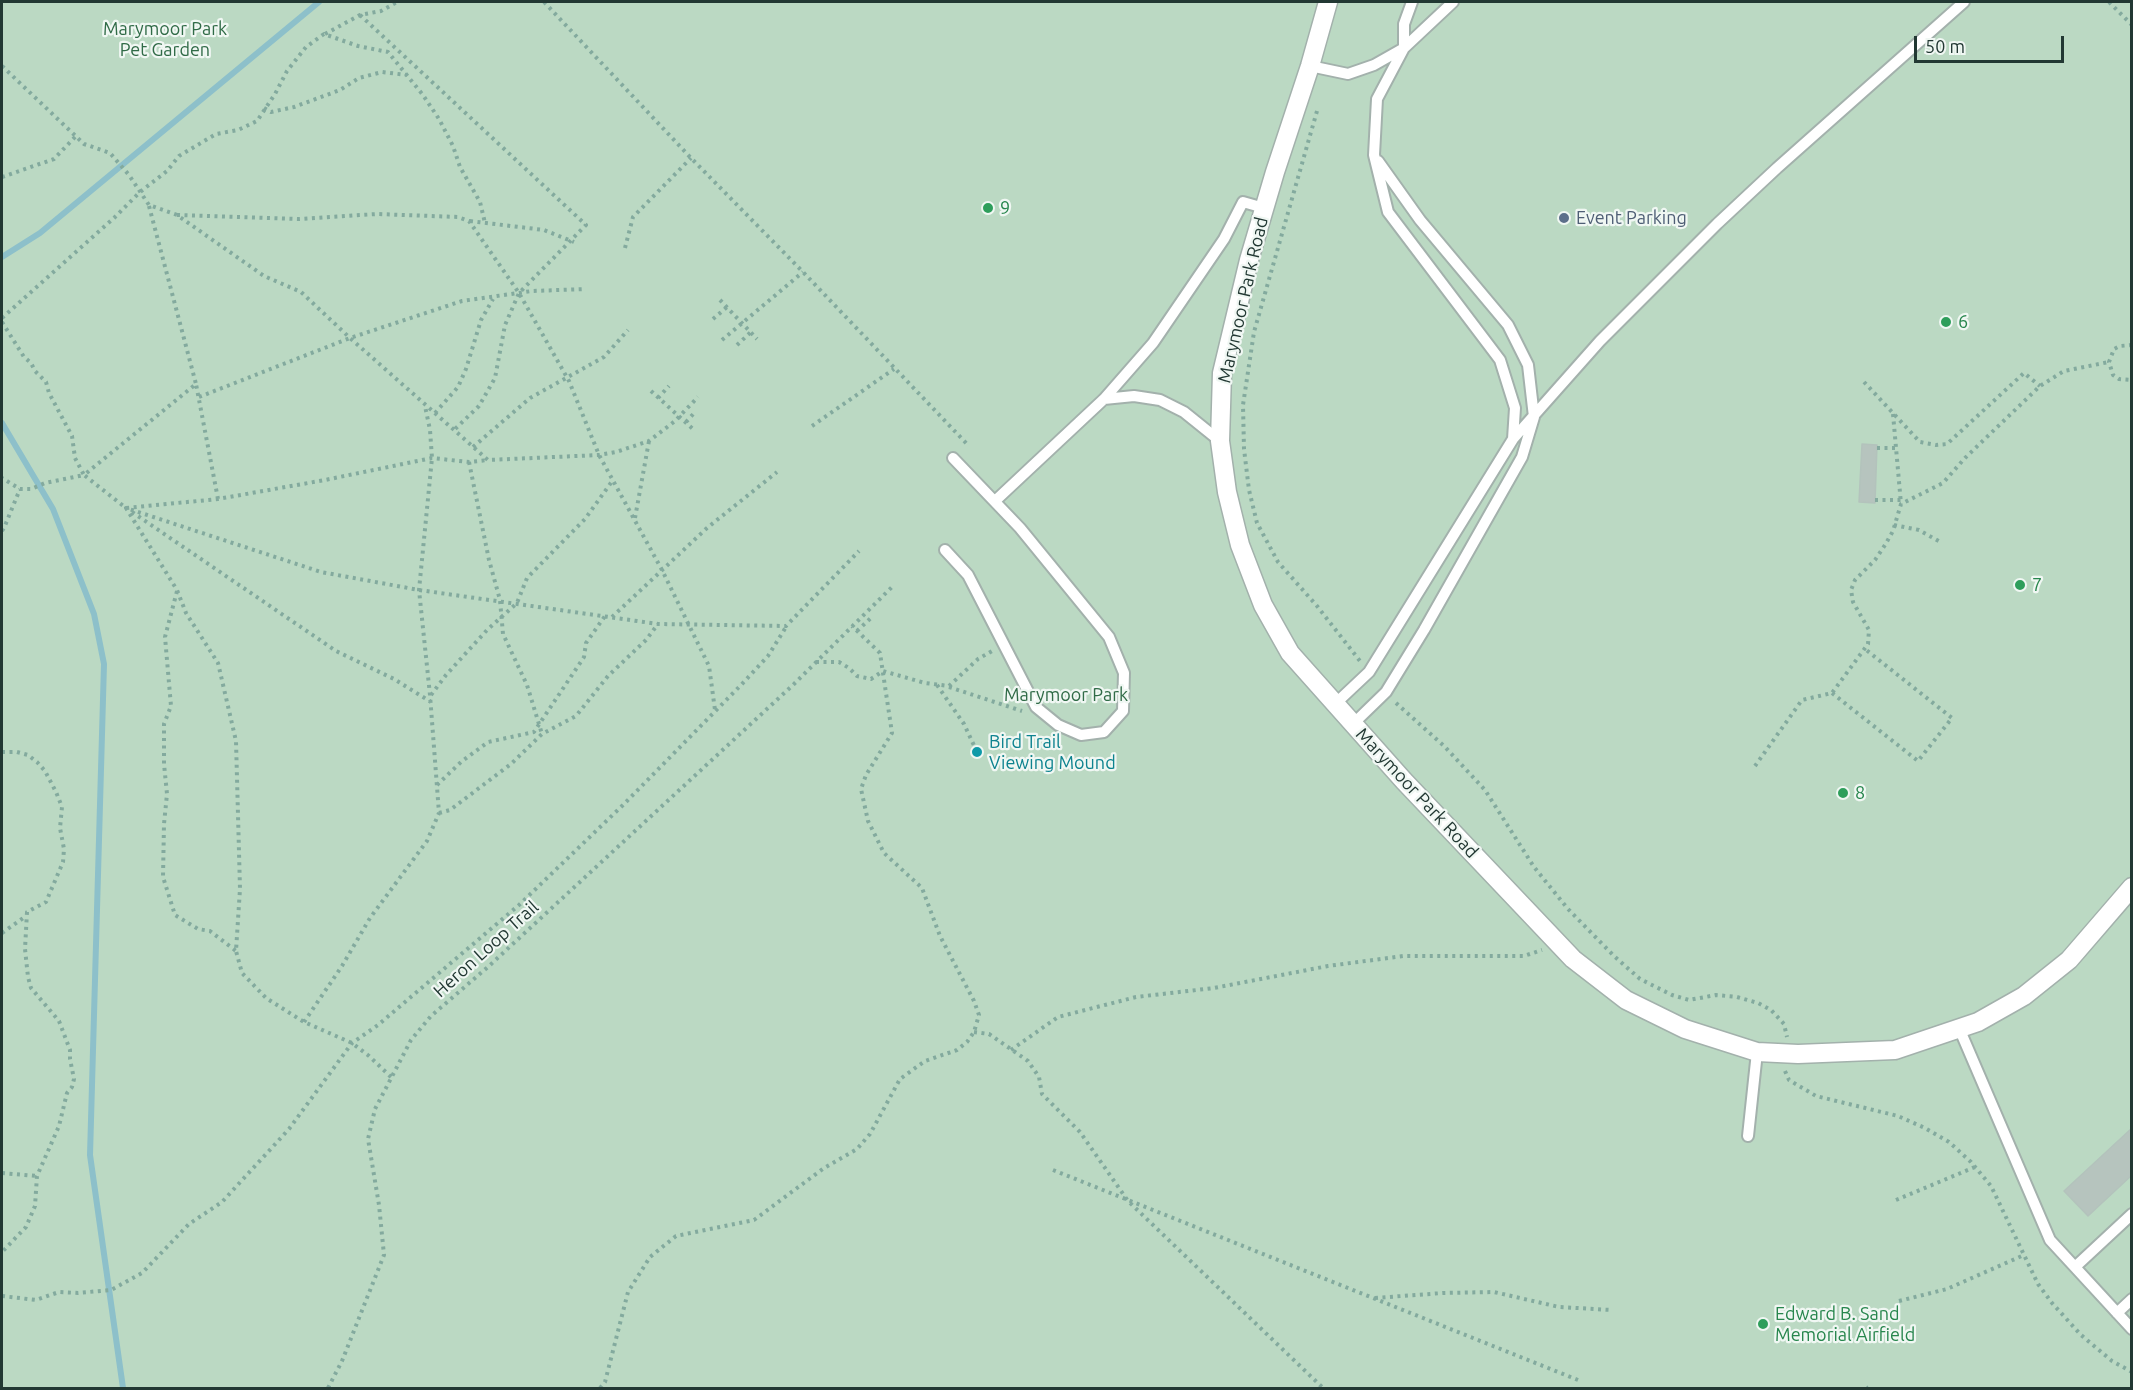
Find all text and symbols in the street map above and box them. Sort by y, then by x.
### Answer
park label: Marymoor Park Pet Garden [103,18,227,60]
scale bar [1917,24,2067,62]
text: 50 m [1925,36,1965,56]
place label: 9 [1000,197,1010,219]
marker: 9 [981,201,995,215]
place label: Event Parking [1576,207,1687,229]
marker: Event Parking [1557,211,1571,225]
street label: Marymoor Park Road [1213,215,1273,385]
place label: 6 [1958,311,1968,333]
marker: 6 [1939,315,1953,329]
place label: 7 [2032,574,2042,596]
marker: 7 [2013,578,2027,592]
park label: Marymoor Park [1004,684,1128,706]
street label: Marymoor Park Road [1351,724,1483,862]
place label: Bird Trail Viewing Mound [989,731,1116,774]
marker: Bird Trail Viewing Mound [970,745,984,759]
place label: 8 [1855,782,1865,804]
marker: 8 [1836,786,1850,800]
street label: Heron Loop Trail [429,896,543,1002]
place label: Edward B. Sand Memorial Airfield [1775,1303,1915,1346]
marker: Edward B. Sand Memorial Airfield [1756,1317,1770,1331]

